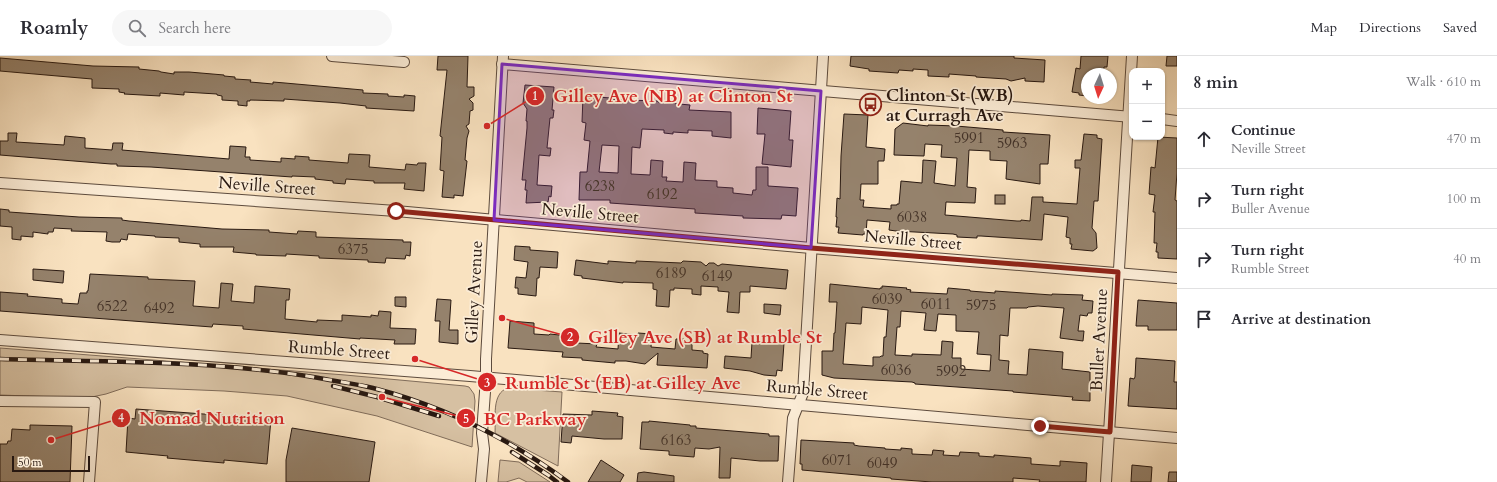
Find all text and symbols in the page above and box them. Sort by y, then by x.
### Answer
search box [112,10,392,46]
text: Roamly [20,15,88,41]
icon: search [126,17,148,39]
text: Search here [158,18,231,38]
text: Map [1311,18,1337,37]
text: Directions [1359,18,1421,37]
text: Saved [1443,18,1477,37]
north arrow [1081,68,1117,104]
map controls [1129,68,1165,140]
button: + [1129,68,1165,104]
text: 8 min [1193,71,1238,94]
text: Walk · 610 m [1406,73,1481,91]
callout: Gilley Ave (NB) at Clinton St [525,81,800,111]
text: Gilley Ave (NB) at Clinton St [553,84,793,109]
place label: Clinton St (WB) at Curragh Ave [886,84,1013,127]
text: 1 [532,88,538,104]
bus stop icon: Clinton St (WB) at Curragh Ave [858,92,884,118]
button: − [1129,104,1165,140]
text: Continue [1231,120,1296,140]
house number: 5991 [954,128,984,148]
icon: ahead [1193,128,1215,150]
text: 470 m [1447,130,1481,148]
house number: 5963 [997,133,1027,153]
text: Neville Street [1231,140,1306,158]
street label: Neville Street [218,171,317,201]
house number: 6238 [585,176,615,196]
text: Turn right [1231,180,1304,200]
house number: 6192 [647,184,678,204]
icon: right [1193,188,1215,210]
text: 100 m [1447,190,1481,208]
street label: Neville Street [540,197,640,229]
text: Buller Avenue [1231,200,1310,218]
route start [387,202,405,220]
house number: 6038 [897,207,927,227]
street label: Neville Street [863,224,963,256]
house number: 6375 [338,239,368,259]
street label: Gilley Avenue [460,240,488,344]
text: Turn right [1231,240,1304,260]
icon: right [1193,248,1215,270]
text: 40 m [1453,250,1481,268]
text: Rumble Street [1231,260,1309,278]
house number: 6189 [656,263,687,283]
house number: 6149 [702,266,733,286]
street label: Buller Avenue [1085,288,1113,392]
house number: 6039 [872,289,903,309]
house number: 6011 [921,294,951,314]
house number: 5975 [966,295,996,315]
house number: 6522 [97,296,128,316]
house number: 6492 [144,298,175,318]
icon: arrive [1193,308,1215,330]
text: Arrive at destination [1231,309,1371,329]
callout: Gilley Ave (SB) at Rumble St [560,322,830,352]
text: Gilley Ave (SB) at Rumble St [588,325,823,350]
text: 2 [567,329,573,345]
street label: Rumble Street [287,335,391,365]
house number: 6036 [881,360,912,380]
house number: 5992 [936,361,967,381]
callout: Rumble St (EB) at Gilley Ave [477,367,749,397]
text: Rumble St (EB) at Gilley Ave [505,371,741,396]
street label: Rumble Street [765,374,869,406]
text: 3 [484,375,490,391]
callout: Nomad Nutrition [111,403,293,433]
callout: BC Parkway [456,403,595,433]
text: Nomad Nutrition [139,406,285,431]
text: BC Parkway [483,407,588,432]
text: 4 [118,410,124,426]
text: 5 [463,411,469,427]
route end [1031,417,1049,435]
house number: 6163 [661,430,691,450]
house number: 6071 [822,450,852,470]
house number: 6049 [867,453,898,473]
scale bar [12,454,90,473]
text: 50 m [18,455,42,470]

